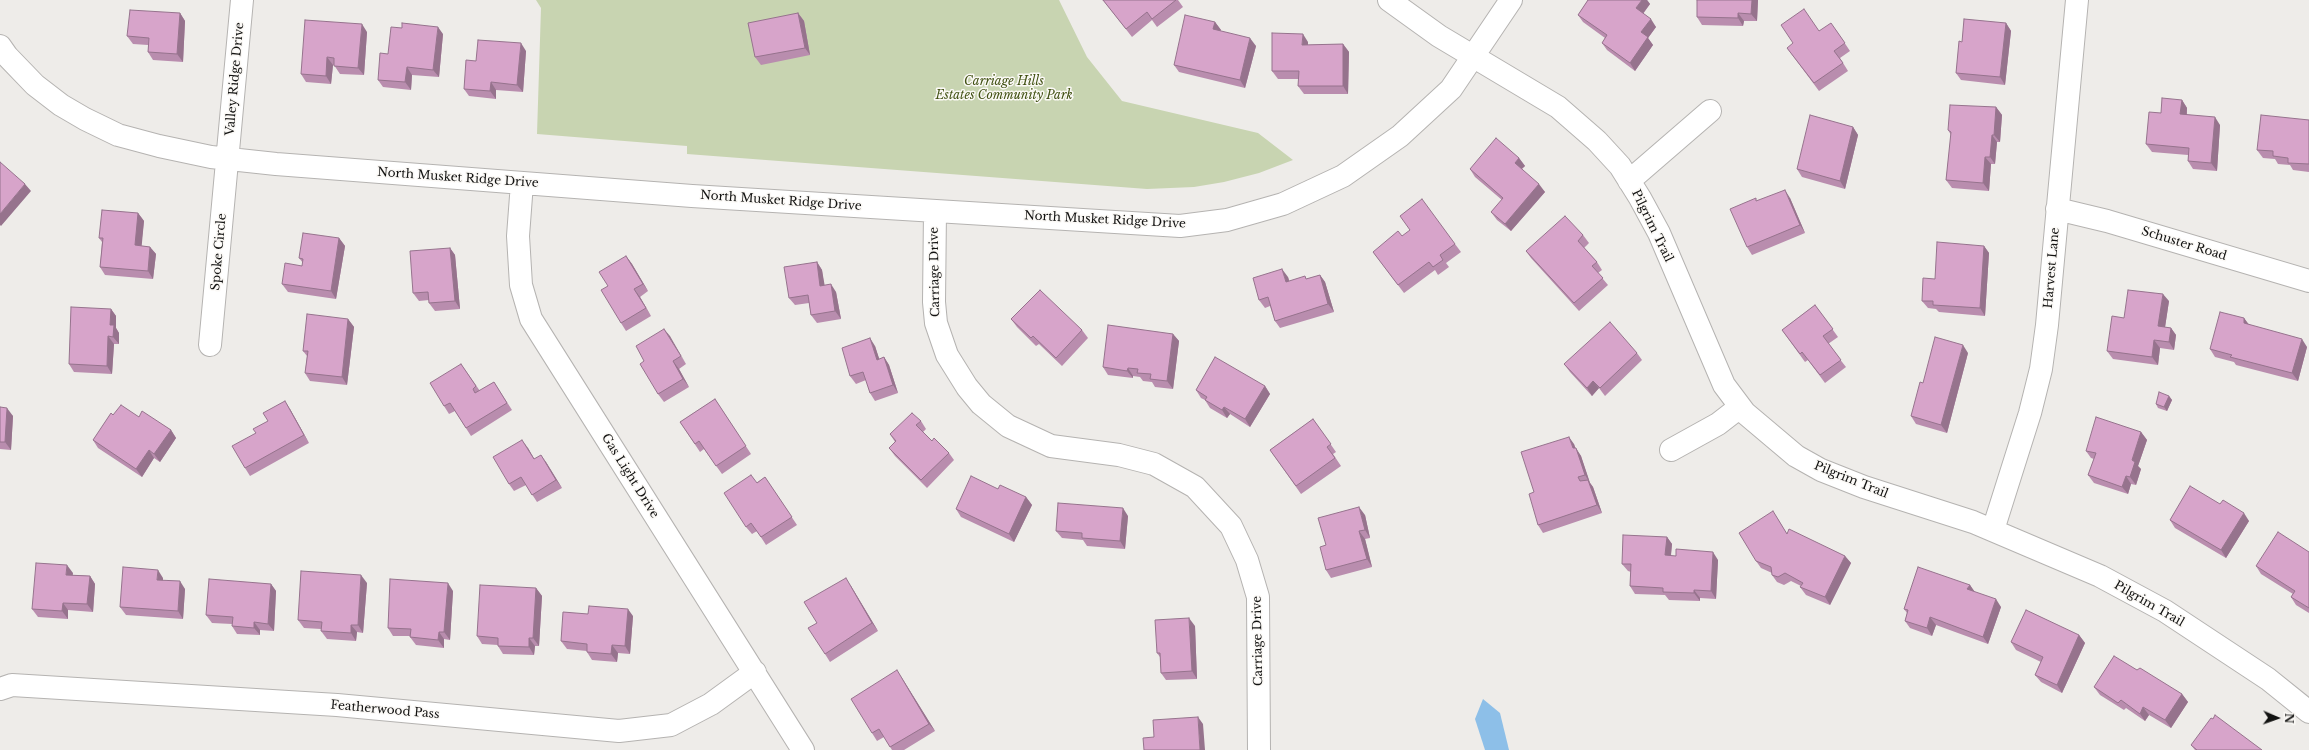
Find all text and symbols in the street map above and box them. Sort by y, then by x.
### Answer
street label: Valley Ridge Drive [223,22,247,136]
park label: Carriage Hills Estates Community Park [935,75,1073,103]
street label: North Musket Ridge Drive [377,165,539,191]
street label: Pilgrim Trail [1628,187,1676,265]
street label: North Musket Ridge Drive [700,188,862,214]
street label: North Musket Ridge Drive [1024,209,1186,231]
street label: Spoke Circle [208,213,230,291]
street label: Schuster Road [2140,224,2228,264]
street label: Carriage Drive [927,227,943,317]
street label: Harvest Lane [2041,227,2063,309]
street label: Gas Light Drive [598,431,662,521]
street label: Pilgrim Trail [1812,459,1890,501]
street label: Pilgrim Trail [2111,578,2187,630]
street label: Carriage Drive [1250,596,1266,686]
street label: Featherwood Pass [330,698,440,722]
north arrow [2257,698,2297,738]
text: N [2282,713,2296,724]

